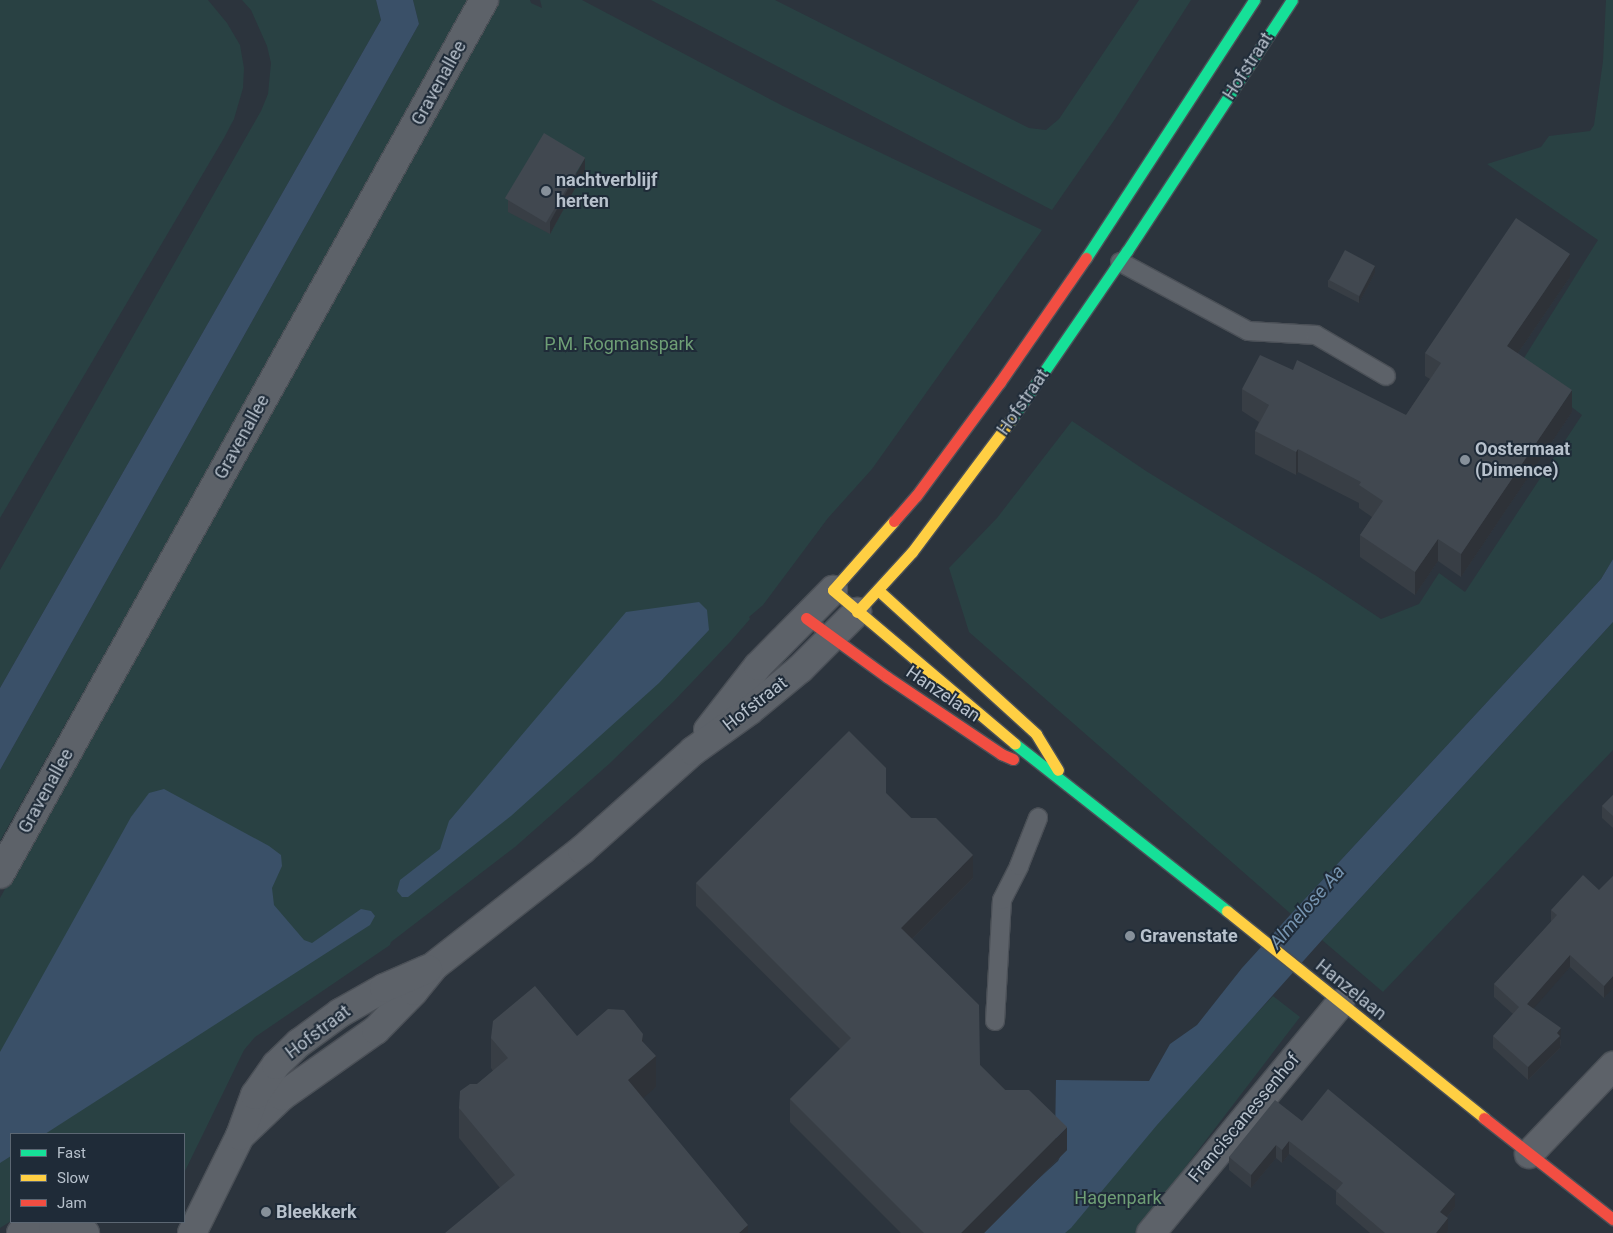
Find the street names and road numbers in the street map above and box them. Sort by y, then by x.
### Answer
street label: Hofstraat [1218,28,1278,104]
street label: Gravenallee [407,37,471,129]
street label: Hofstraat [992,365,1054,439]
street label: Gravenallee [210,391,274,483]
street label: Hanzelaan [902,661,984,727]
street label: Hofstraat [719,672,791,736]
street label: Gravenallee [14,745,78,837]
street label: Hanzelaan [1311,955,1391,1025]
street label: Hofstraat [281,1001,355,1063]
street label: Franciscanessenhof [1184,1049,1304,1187]

